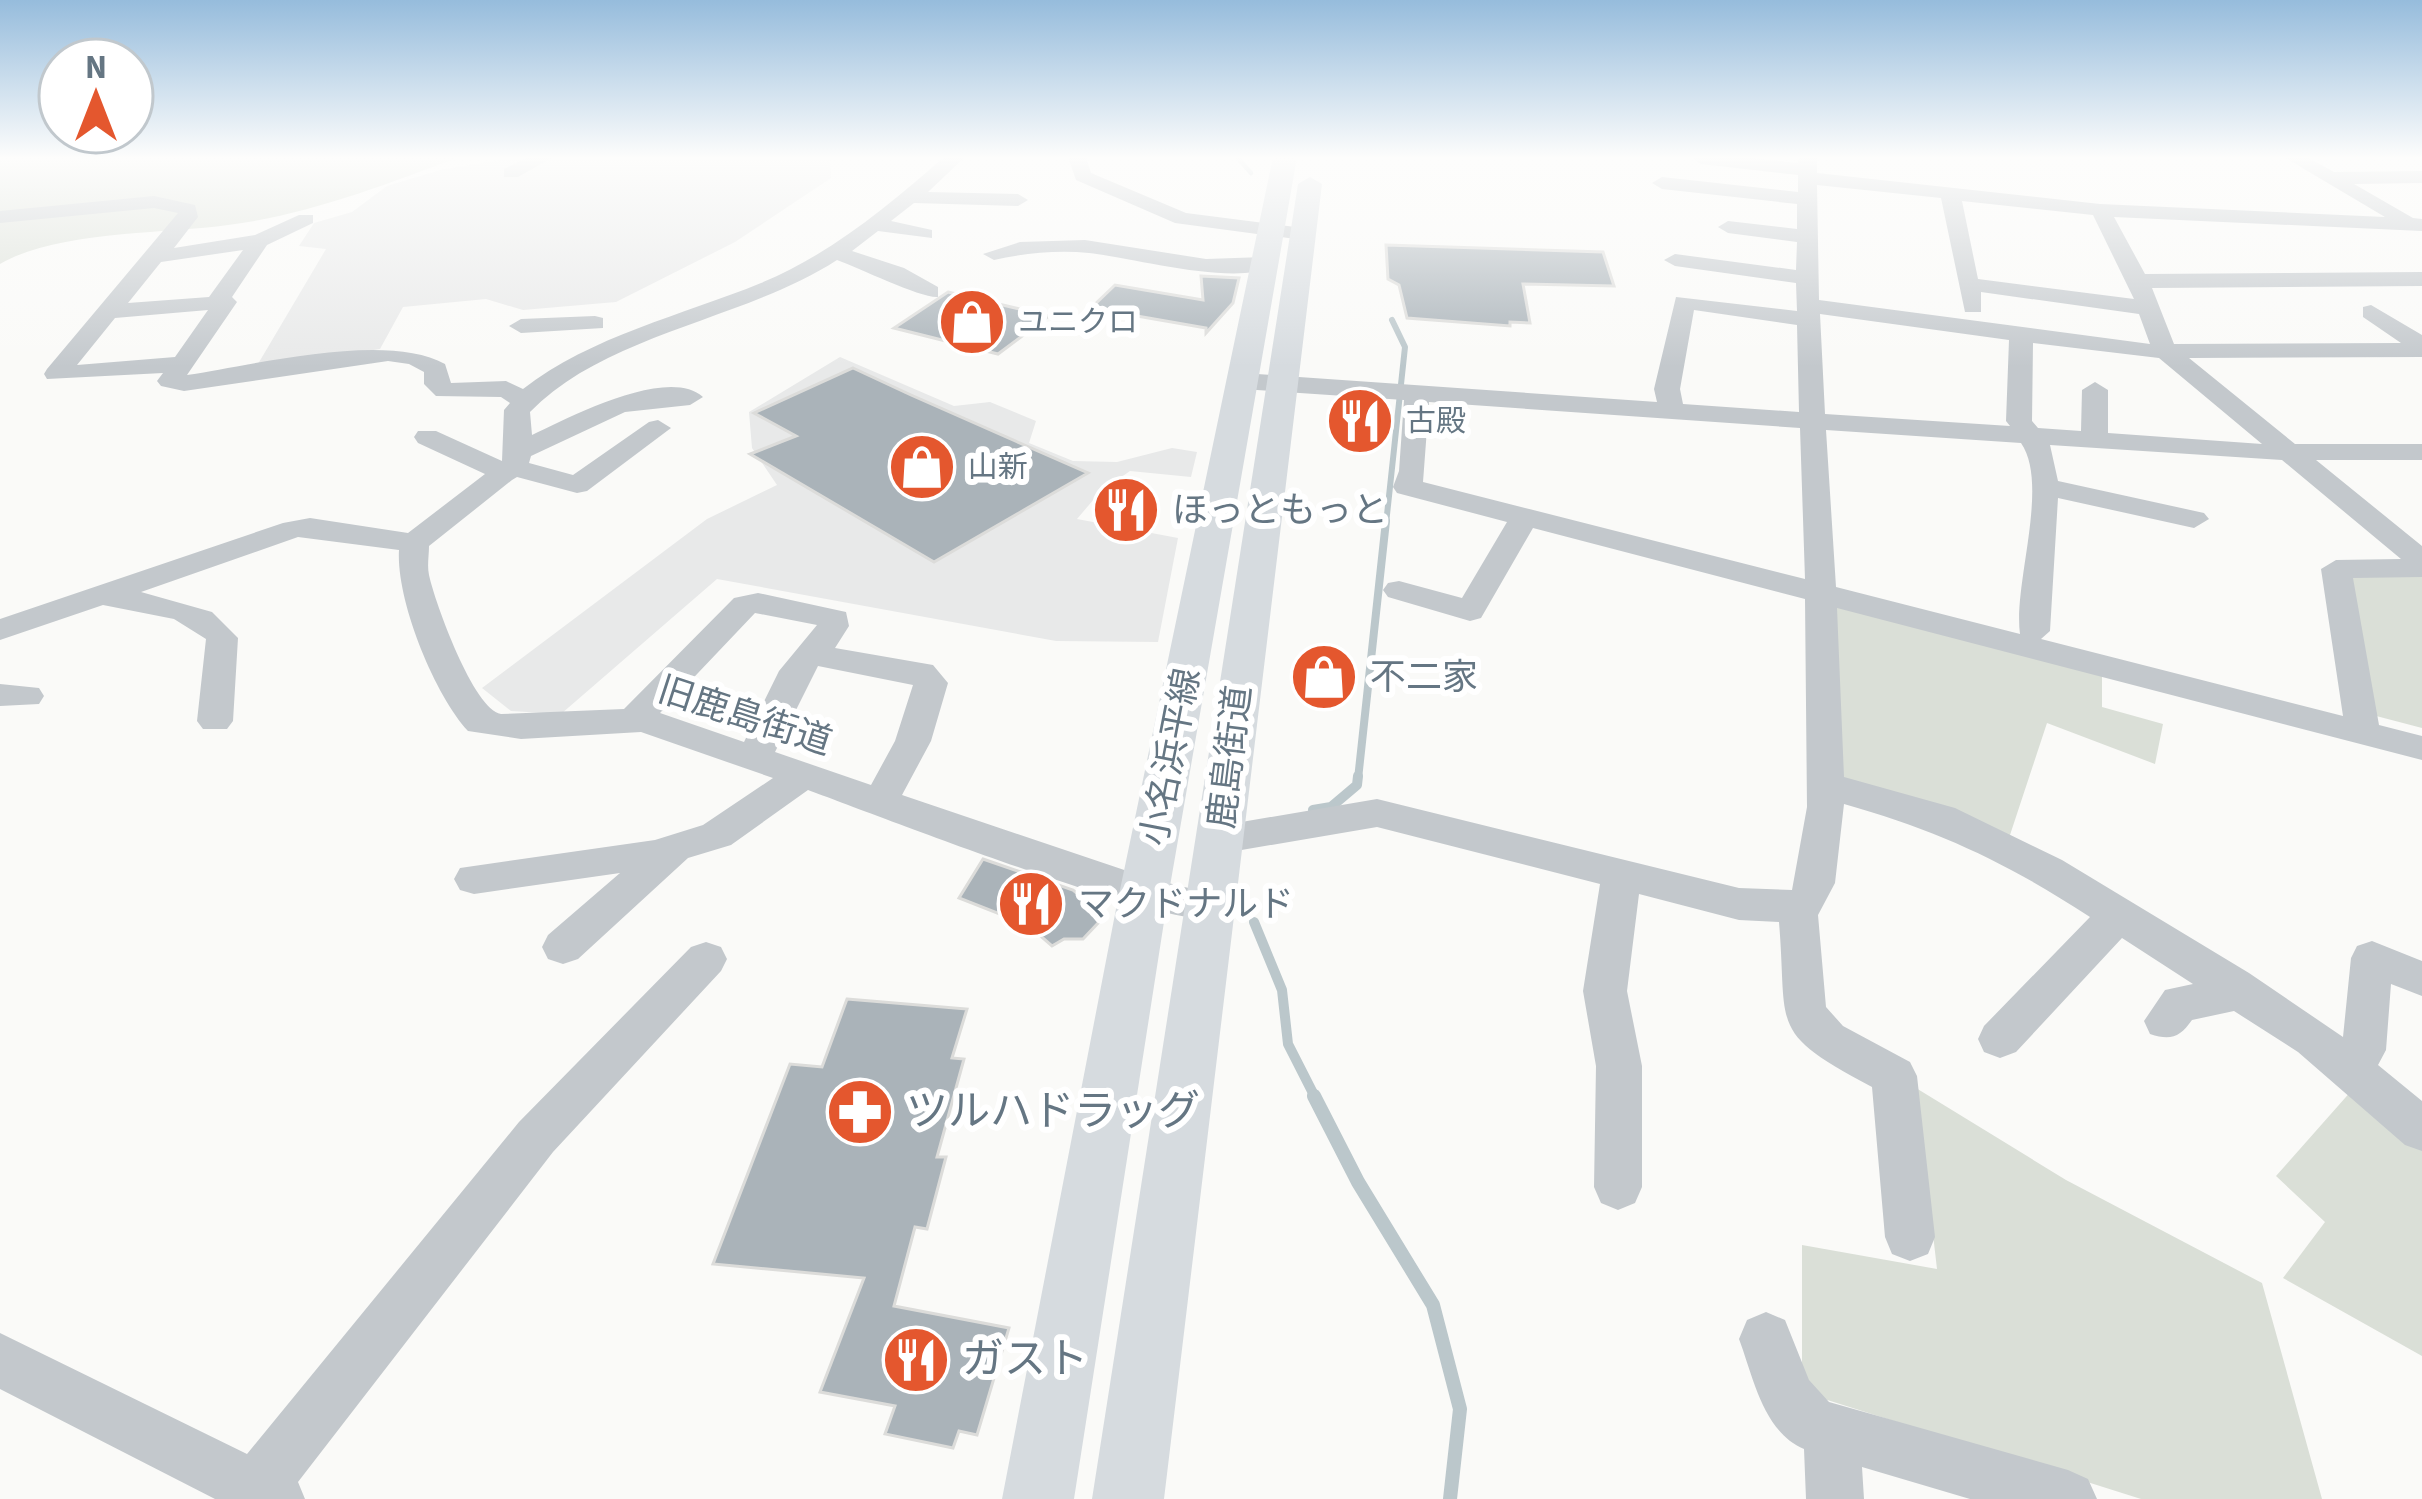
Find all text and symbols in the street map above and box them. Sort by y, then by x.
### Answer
north arrow [36,36,156,156]
text: N [85,44,107,91]
shop icon: ユニクロ [937,287,1007,357]
place label: ユニクロ [1018,301,1138,344]
restaurant icon: 古殿 [1325,386,1395,456]
place label: 古殿 [1406,400,1466,443]
shop icon: 山新 [887,432,957,502]
place label: 山新 [968,446,1028,489]
restaurant icon: ほっともっと [1091,475,1161,545]
place label: ほっともっと [1172,485,1388,536]
shop icon: 不二家 [1289,642,1359,712]
place label: 不二家 [1370,652,1478,703]
street label: 旧鹿島街道 [652,664,838,768]
street label: 小名浜平線 [1129,664,1213,850]
street label: 鹿島街道 [1196,682,1264,832]
restaurant icon: マクドナルド [996,869,1066,939]
place label: マクドナルド [1078,879,1294,930]
pharmacy icon: ツルハドラッグ [825,1077,895,1147]
place label: ツルハドラッグ [906,1082,1200,1142]
restaurant icon: ガスト [881,1325,951,1395]
place label: ガスト [962,1330,1088,1390]

